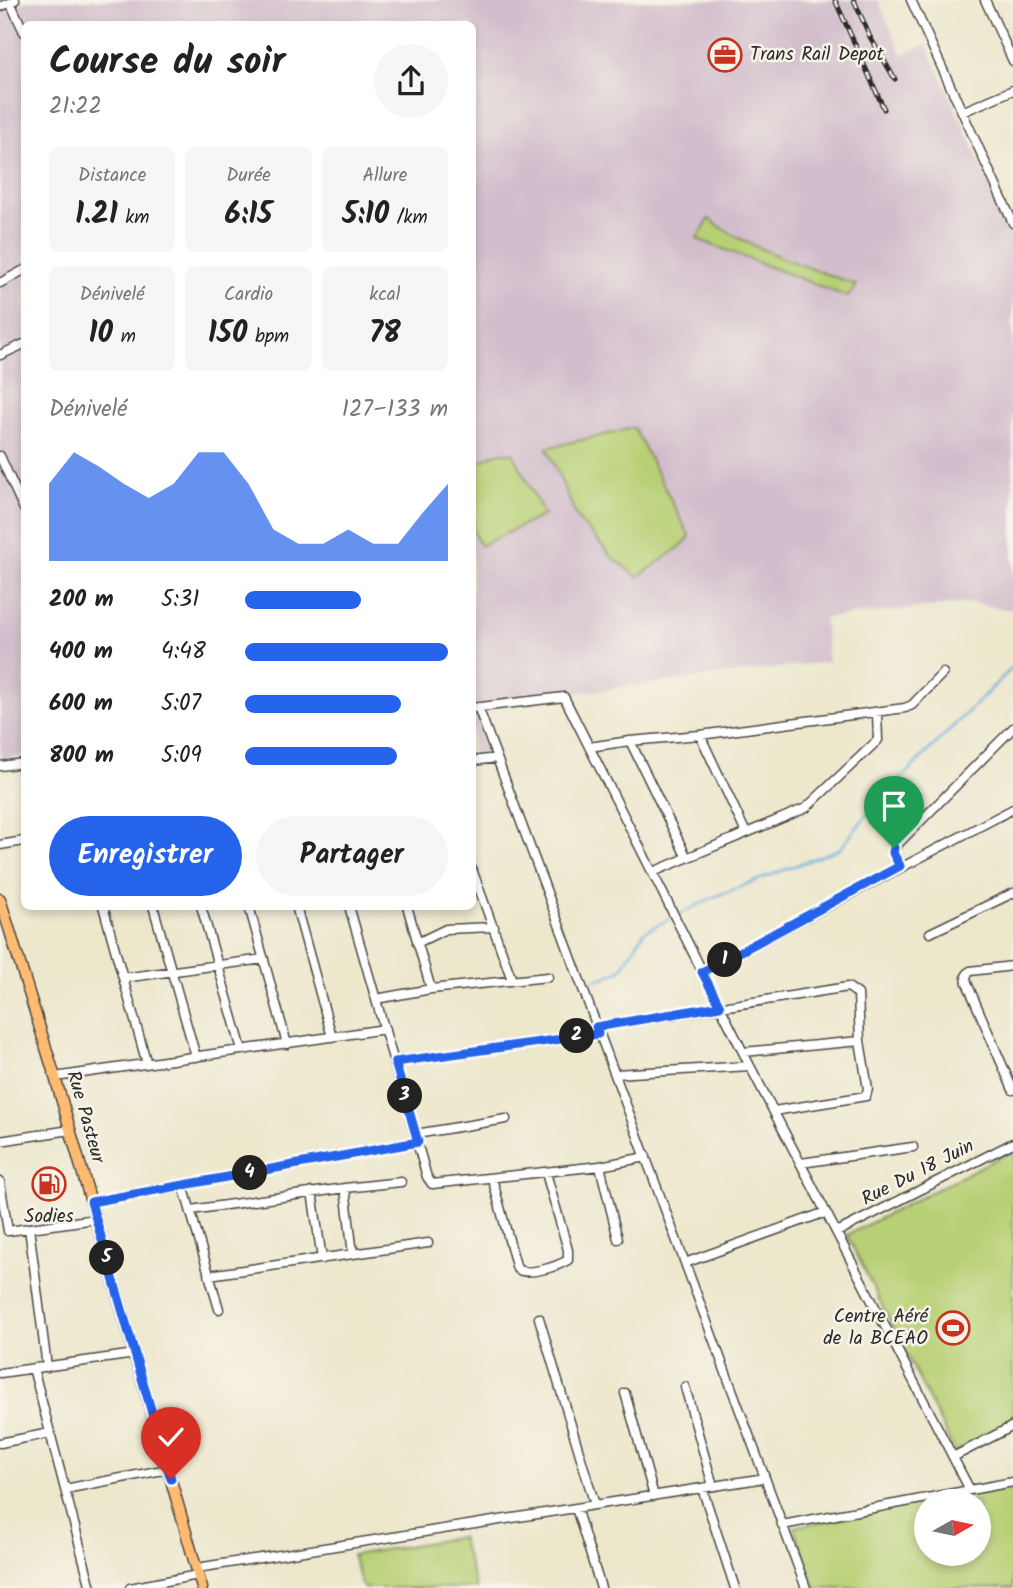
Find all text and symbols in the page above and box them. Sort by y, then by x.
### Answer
text: Course du soir [49,33,285,93]
office icon: Trans Rail Depot [706,36,744,74]
place label: Trans Rail Depot [750,40,885,70]
button: share [374,44,448,118]
text: 21:22 [49,89,102,125]
text: Distance [78,161,146,191]
text: Durée [226,161,271,191]
text: Allure [362,161,407,191]
text: 1.21 [75,191,118,239]
text: 6:15 [225,191,272,239]
text: 5:10 [342,191,389,239]
text: km [118,203,149,233]
text: /km [389,203,428,233]
text: Dénivelé [80,280,145,310]
text: Cardio [224,280,273,310]
text: kcal [369,280,400,310]
text: 10 [89,310,113,358]
text: 150 [208,310,247,358]
text: 78 [369,310,401,358]
text: m [113,322,136,352]
text: bpm [247,322,289,352]
text: Dénivelé [49,392,127,428]
text: 127–133 m [342,392,448,428]
text: 200 m [49,582,114,618]
text: 5:31 [161,582,199,618]
text: 400 m [49,634,113,670]
text: 4:48 [161,634,206,670]
text: 600 m [49,686,113,722]
text: 5:07 [161,686,201,722]
text: 800 m [49,738,114,774]
text: 5:09 [161,738,202,774]
pin [864,776,924,848]
icon: arrive [875,787,913,825]
button: Enregistrer [49,816,242,896]
button: Partager [256,816,448,896]
pin: 1 [708,942,742,978]
text: 1 [722,944,727,974]
pin: 2 [560,1018,594,1054]
text: 2 [571,1020,582,1050]
street label: Rue Pasteur [57,1067,113,1168]
pin: 3 [388,1078,422,1114]
text: 3 [399,1080,410,1110]
street label: Rue Du 18 Juin [856,1132,980,1214]
pin: 4 [232,1156,268,1190]
text: 4 [244,1157,255,1187]
fuel station icon: Sodies [30,1165,68,1203]
place label: Sodies [24,1202,74,1232]
pin: 5 [90,1240,124,1276]
text: 5 [102,1242,111,1272]
place label: Centre Aéré de la BCEAO [823,1302,929,1354]
sports icon: Centre Aéré de la BCEAO [934,1309,972,1347]
pin [141,1407,201,1479]
icon: check [152,1418,190,1456]
north arrow [914,1489,990,1566]
map controls [914,1489,991,1566]

